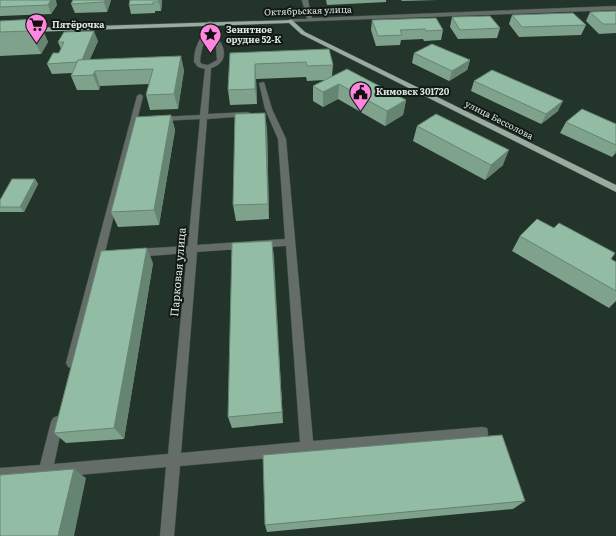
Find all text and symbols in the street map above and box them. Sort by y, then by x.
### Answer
street label: Октябрьская улица [264,1,352,19]
supermarket icon: Пятёрочка [24,12,50,45]
place label: Пятёрочка [52,17,105,31]
place icon: Зенитное орудие 52-К [197,22,223,55]
place label: Зенитное орудие 52-К [226,22,281,46]
public building icon: Кимовск 301720 [348,79,374,112]
place label: Кимовск 301720 [376,84,450,98]
street label: улица Бессолова [463,96,536,142]
street label: Парковая улица [165,227,189,317]

